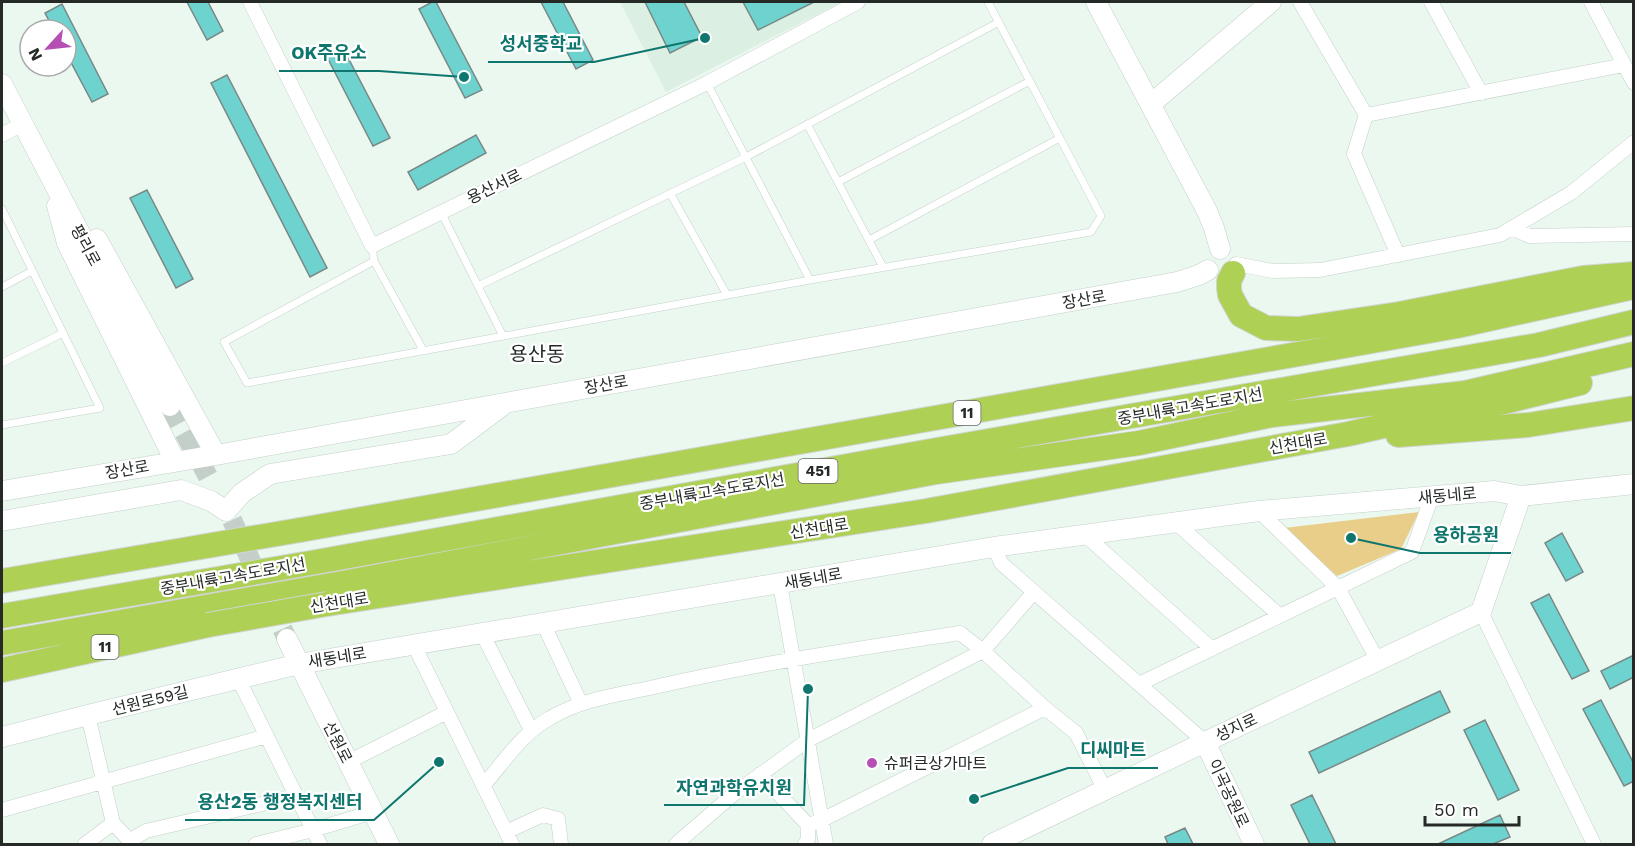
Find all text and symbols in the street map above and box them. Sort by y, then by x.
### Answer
north arrow [18,18,78,78]
callout: 성서중학교 [488,26,594,62]
text: 성서중학교 [500,33,582,54]
callout: OK주유소 [279,35,379,71]
text: OK주유소 [291,42,367,63]
text: N [24,45,46,64]
street label: 용산서로 [464,165,525,208]
street label: 평리로 [67,221,104,269]
street label: 장산로 [1061,286,1108,313]
district label: 용산동 [509,342,565,366]
street label: 장산로 [583,371,630,398]
street label: 중부내륙고속도로지선 [1116,384,1264,429]
road number: 11 [954,401,980,425]
street label: 신천대로 [1267,429,1329,458]
street label: 장산로 [104,456,151,483]
road number: 451 [798,459,838,483]
street label: 중부내륙고속도로지선 [638,469,786,514]
street label: 새동네로 [1417,483,1477,508]
street label: 신천대로 [789,514,850,542]
callout: 용하공원 [1420,517,1511,553]
text: 용하공원 [1433,524,1499,545]
street label: 중부내륙고속도로지선 [159,554,307,599]
street label: 새동네로 [782,564,844,593]
street label: 신천대로 [309,588,370,616]
road number: 11 [92,635,118,659]
street label: 새동네로 [307,643,368,671]
street label: 선원로59길 [110,682,190,719]
street label: 성지로 [1212,709,1260,745]
street label: 선원로 [319,718,356,766]
callout: 디씨마트 [1068,732,1158,768]
text: 디씨마트 [1080,739,1146,760]
place label: 슈퍼큰상가마트 [884,754,987,773]
marker: 슈퍼큰상가마트 [865,756,879,770]
street label: 이곡공원로 [1204,756,1253,831]
callout: 자연과학유치원 [664,769,804,805]
text: 자연과학유치원 [676,777,792,798]
callout: 용산2동 행정복지센터 [185,784,374,820]
scale bar [1425,789,1520,827]
text: 용산2동 행정복지센터 [198,791,362,812]
text: 50 m [1434,799,1479,820]

